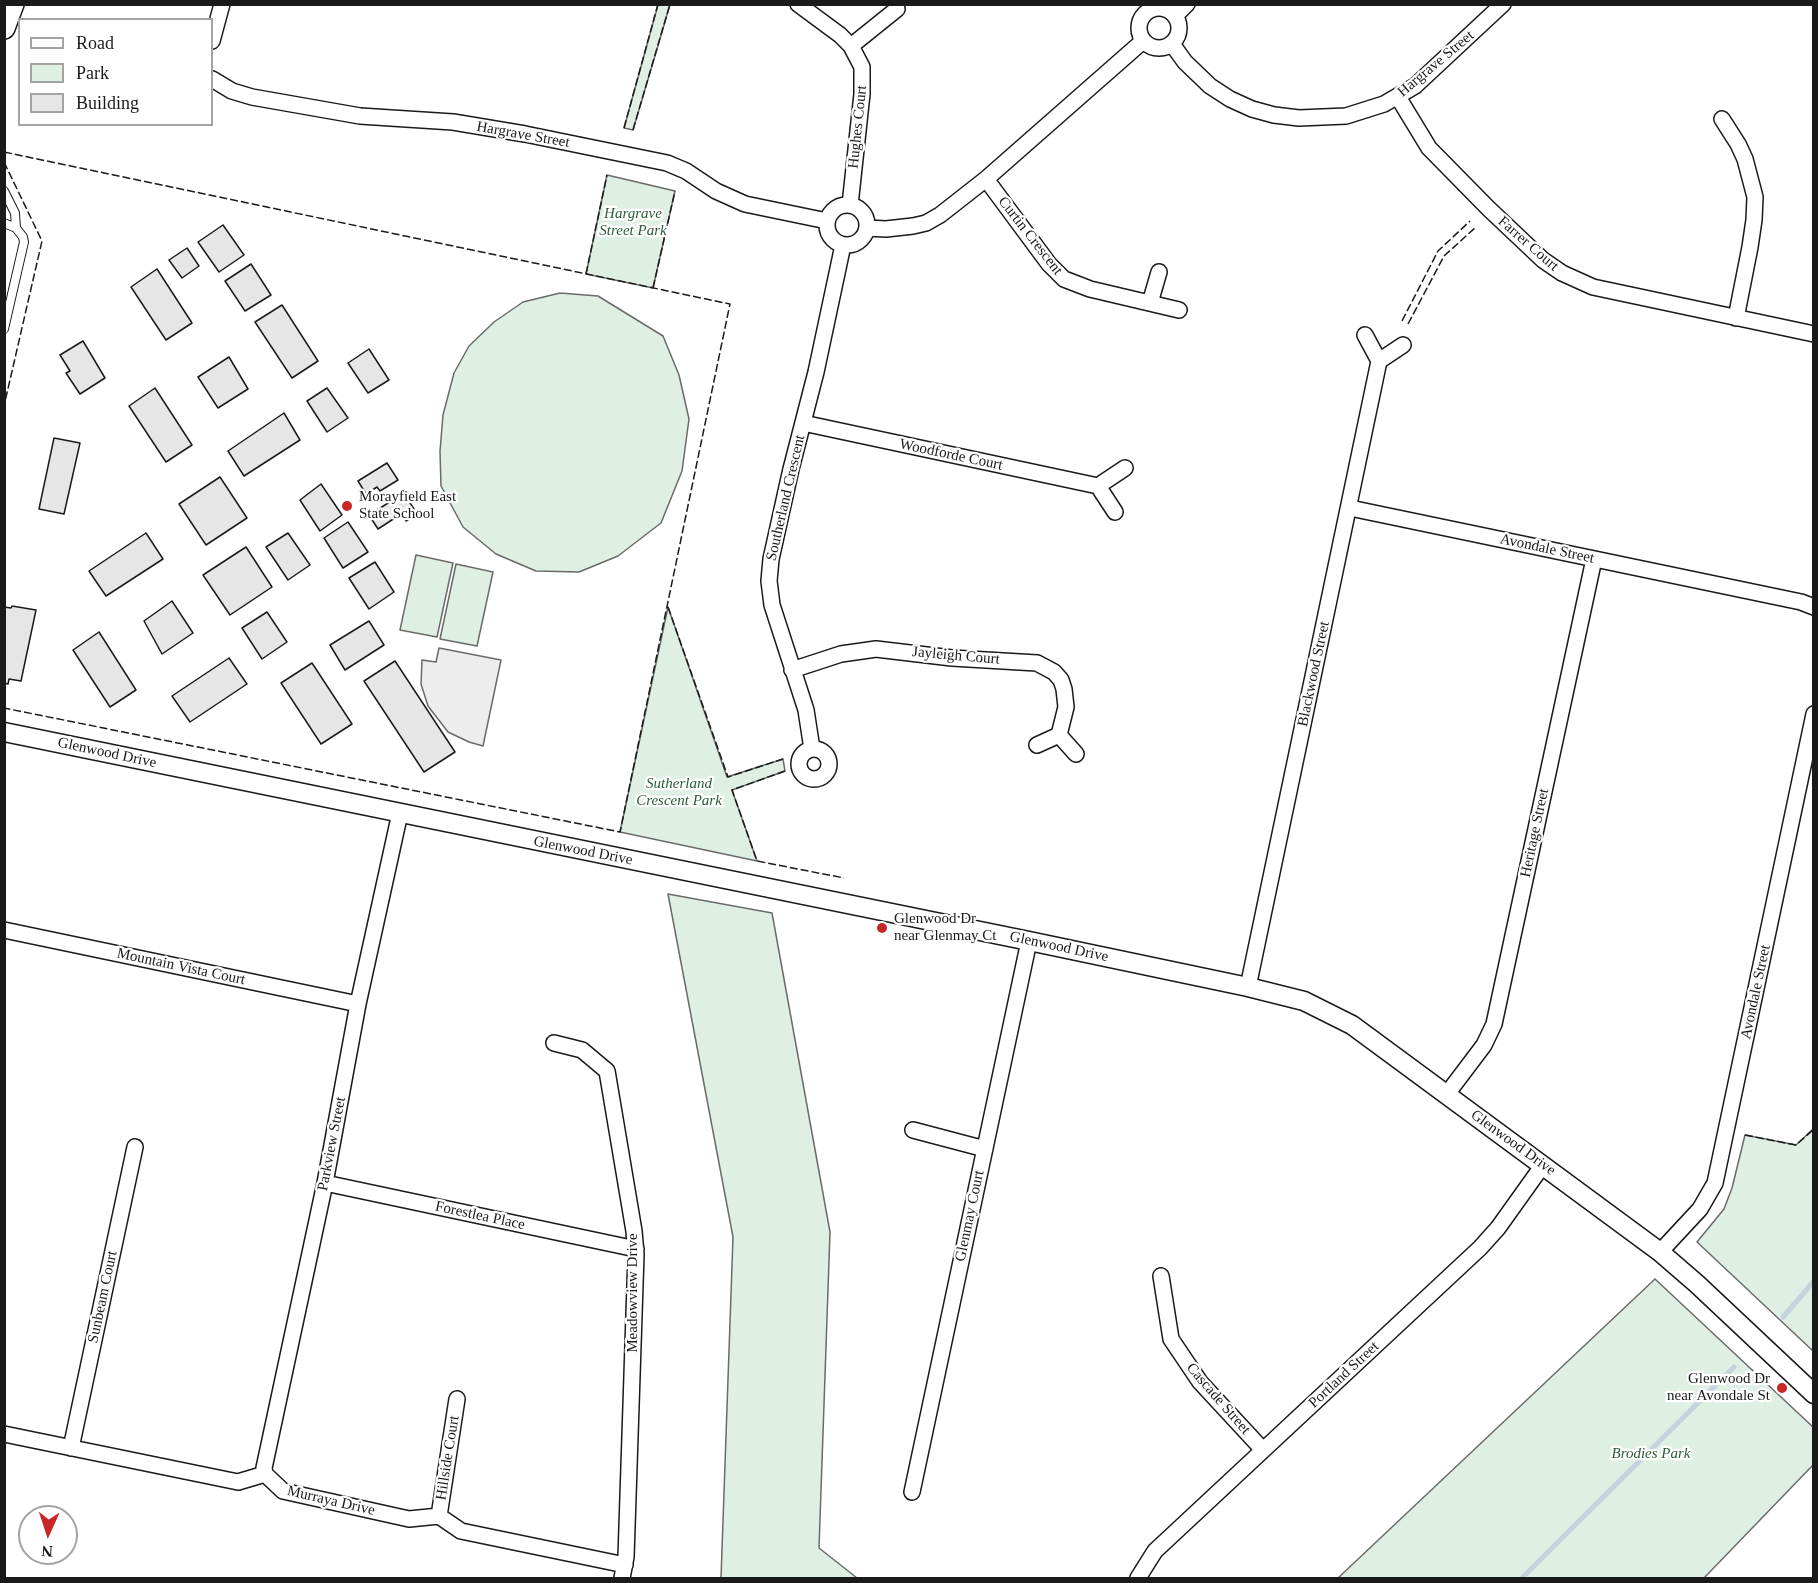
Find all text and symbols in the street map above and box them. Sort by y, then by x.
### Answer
legend [18,18,213,126]
street label: Hargrave Street [1394,27,1478,101]
text: Road [76,33,114,53]
text: Park [76,63,109,83]
street label: Hughes Court [845,84,871,170]
text: Building [76,93,139,113]
street label: Hargrave Street [475,118,571,152]
street label: Curtin Crescent [994,193,1066,279]
park label: Hargrave Street Park [599,205,667,240]
street label: Farrer Court [1494,213,1562,275]
street label: Southerland Crescent [763,433,809,563]
street label: Woodforde Court [898,435,1004,475]
place label: Morayfield East State School [359,488,456,523]
marker: Morayfield East State School [340,499,354,513]
street label: Avondale Street [1498,530,1596,568]
street label: Blackwood Street [1294,620,1334,728]
street label: Jayleigh Court [911,643,1001,669]
street label: Glenwood Drive [56,734,158,772]
park label: Sutherland Crescent Park [636,775,722,810]
street label: Heritage Street [1517,787,1553,879]
street label: Glenwood Drive [532,833,634,869]
place label: Glenwood Dr near Glenmay Ct [894,910,996,945]
marker: Glenwood Dr near Glenmay Ct [875,921,889,935]
street label: Glenwood Drive [1008,928,1110,966]
street label: Avondale Street [1737,943,1775,1041]
street label: Mountain Vista Court [115,945,247,989]
street label: Parkview Street [314,1095,350,1193]
street label: Glenwood Drive [1467,1106,1559,1180]
street label: Glenmay Court [952,1169,988,1263]
street label: Forestlea Place [434,1198,526,1234]
street label: Meadowview Drive [624,1233,642,1353]
street label: Sunbeam Court [84,1249,122,1345]
street label: Portland Street [1305,1338,1383,1412]
street label: Cascade Street [1182,1360,1254,1438]
place label: Glenwood Dr near Avondale St [1667,1370,1770,1405]
marker: Glenwood Dr near Avondale St [1775,1381,1789,1395]
street label: Hillside Court [432,1414,464,1502]
park label: Brodies Park [1611,1445,1691,1463]
street label: Murraya Drive [285,1482,377,1520]
north arrow [18,1505,78,1565]
text: N [41,1543,53,1560]

